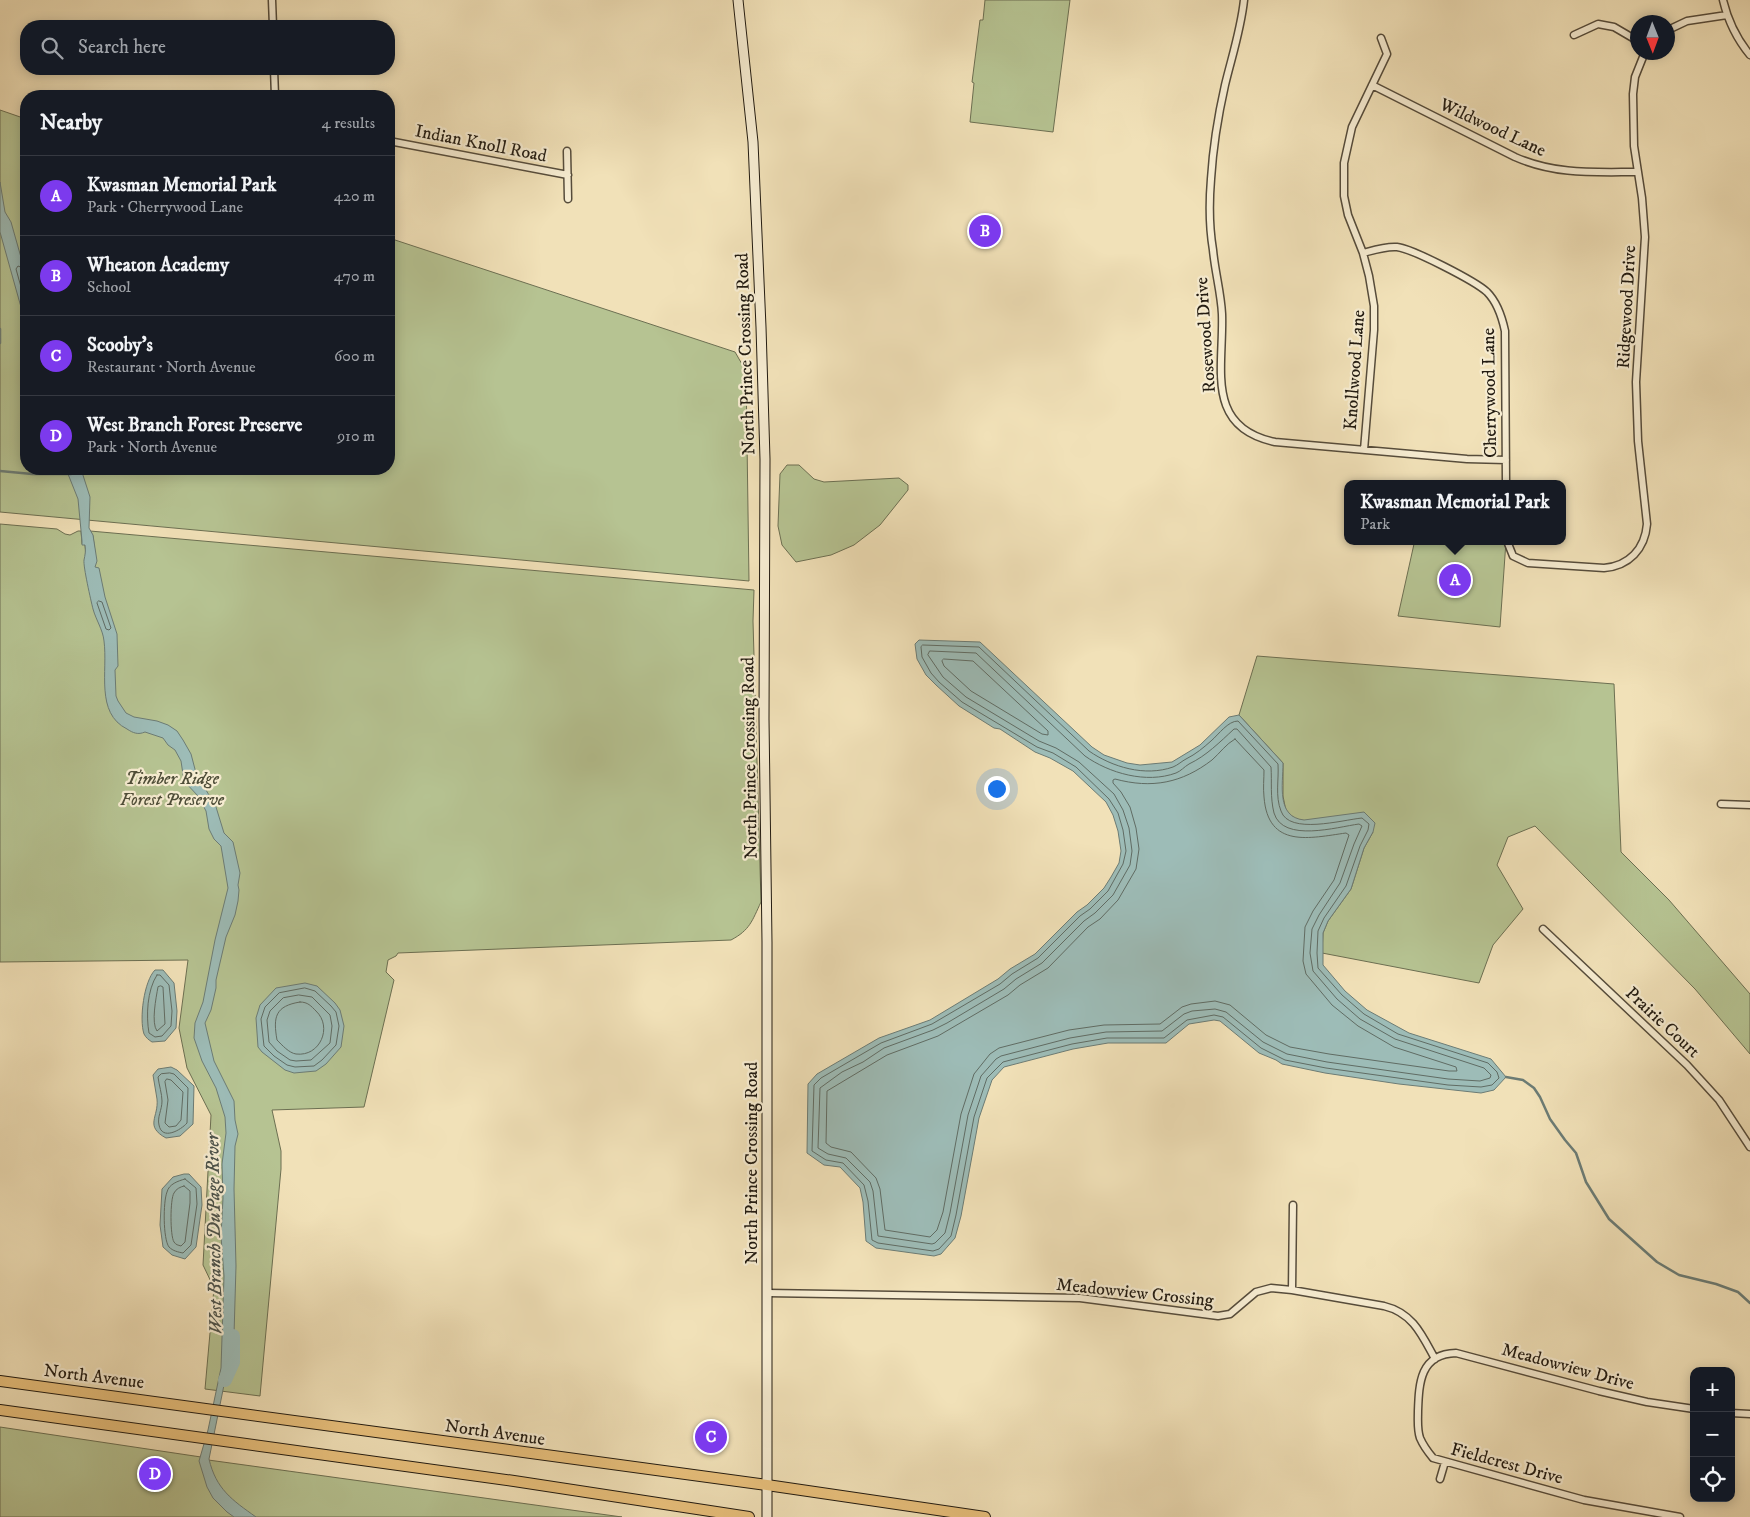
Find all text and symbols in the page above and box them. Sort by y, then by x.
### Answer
north arrow [1630,15,1675,60]
search box [20,20,395,75]
icon: search [38,34,66,62]
text: Search here [78,36,166,59]
street label: Wildwood Lane [1435,93,1549,162]
text: Nearby [40,110,102,136]
text: 4 results [322,113,375,133]
street label: Indian Knoll Road [413,120,549,168]
text: Kwasman Memorial Park [87,174,276,197]
text: A [51,186,61,206]
text: 420 m [334,186,375,206]
text: Park · Cherrywood Lane [87,197,243,217]
pin: B [969,212,1001,250]
street label: Ridgewood Drive [1613,245,1641,369]
street label: North Prince Crossing Road [731,252,761,455]
text: Wheaton Academy [87,254,229,277]
text: B [51,266,61,286]
text: 470 m [334,266,375,286]
street label: Rosewood Drive [1191,276,1221,394]
text: School [87,277,131,297]
street label: Knollwood Lane [1340,309,1370,431]
street label: Cherrywood Lane [1478,328,1502,458]
text: Scooby's [87,334,153,357]
text: C [51,346,61,366]
text: 600 m [334,346,375,366]
text: Restaurant · North Avenue [87,357,256,377]
text: West Branch Forest Preserve [87,414,302,437]
text: D [50,426,62,446]
text: 910 m [337,426,375,446]
text: Park · North Avenue [87,437,217,457]
popup [1344,480,1566,545]
text: Kwasman Memorial Park [1360,491,1550,514]
text: Park [1360,514,1390,534]
pin: A [1439,561,1471,599]
street label: North Prince Crossing Road [737,657,763,859]
park label: Timber Ridge Forest Preserve [120,768,225,811]
your location [984,776,1010,802]
street label: Prairie Court [1620,983,1704,1063]
street label: North Prince Crossing Road [741,1062,763,1264]
water label: West Branch DuPage River [201,1131,228,1335]
street label: Meadowview Crossing [1055,1274,1215,1312]
street label: Meadowview Drive [1499,1339,1636,1395]
street label: North Avenue [43,1360,145,1394]
map controls [1690,1367,1735,1502]
button: + [1690,1367,1735,1412]
button: − [1690,1412,1735,1457]
street label: North Avenue [443,1415,546,1451]
pin: C [695,1418,727,1456]
street label: Fieldcrest Drive [1448,1438,1565,1489]
pin: D [139,1455,171,1493]
button: locate [1690,1457,1735,1502]

